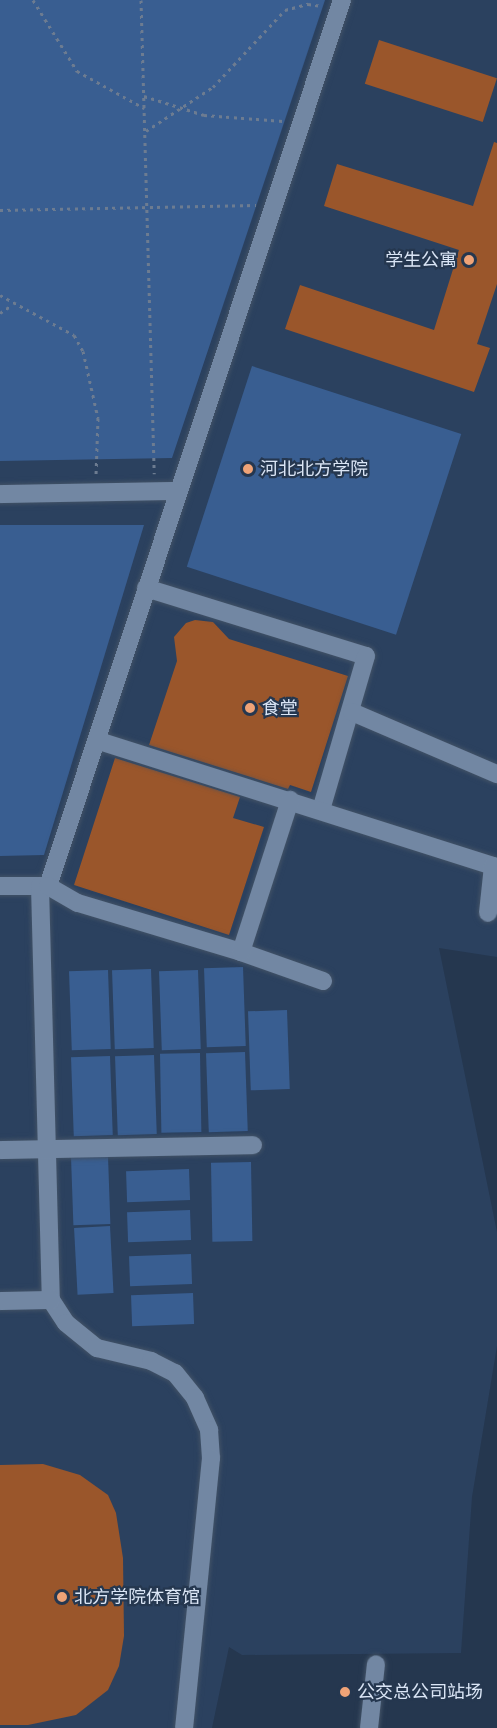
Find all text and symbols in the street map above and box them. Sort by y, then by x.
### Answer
place label: 学生公寓 [385,249,457,271]
marker: 学生公寓 [462,253,476,267]
place label: 河北北方学院 [260,458,368,480]
marker: 河北北方学院 [241,462,255,476]
place label: 食堂 [262,697,298,719]
marker: 食堂 [243,701,257,715]
place label: 北方学院体育馆 [74,1586,200,1608]
marker: 北方学院体育馆 [55,1590,69,1604]
place label: 公交总公司站场 [357,1681,483,1703]
marker: 公交总公司站场 [338,1685,352,1699]

